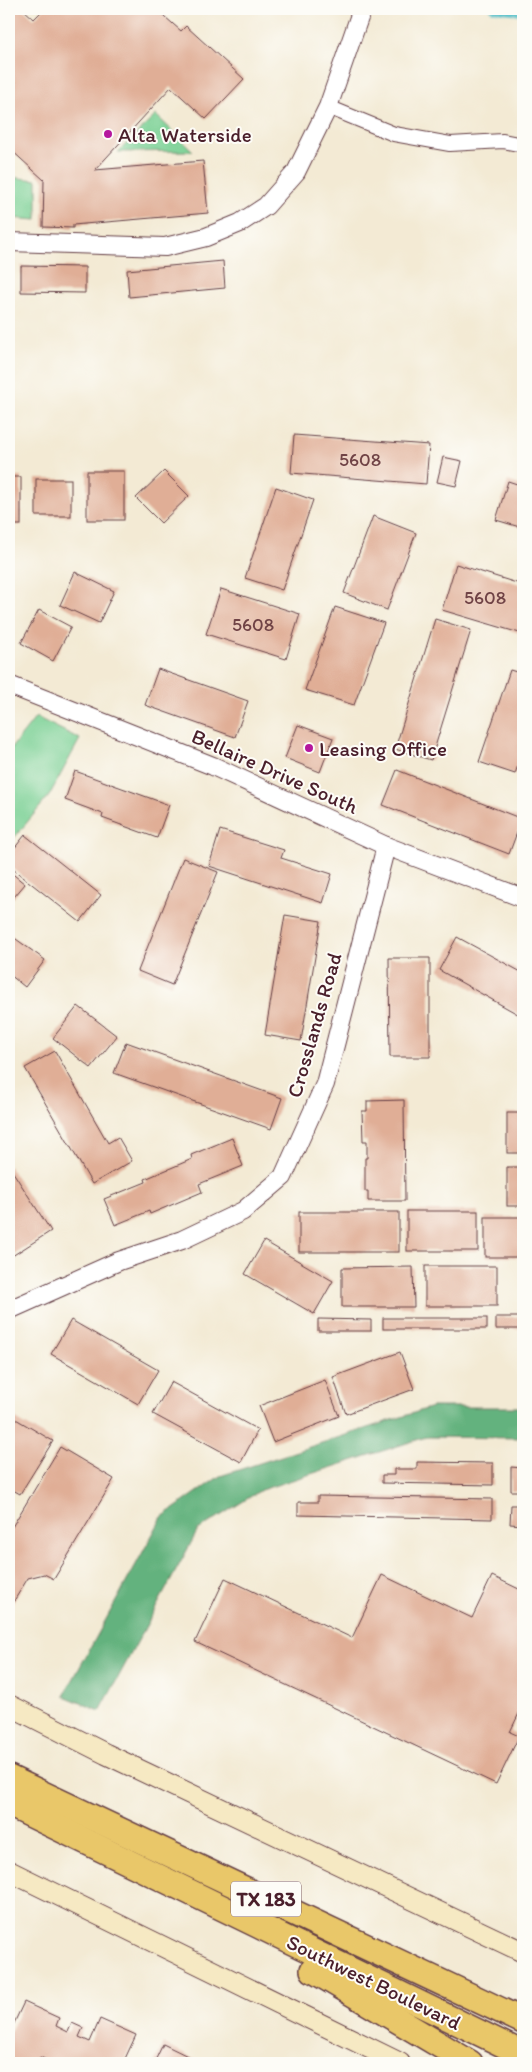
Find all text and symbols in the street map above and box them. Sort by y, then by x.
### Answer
place label: Alta Waterside [118,122,252,147]
marker: Alta Waterside [102,128,114,140]
house number: 5608 [339,448,381,471]
house number: 5608 [464,586,506,609]
house number: 5608 [232,613,274,636]
street label: Bellaire Drive South [188,723,363,819]
place label: Leasing Office [319,736,447,761]
marker: Leasing Office [303,742,315,754]
street label: Crosslands Road [281,950,347,1100]
road number: TX 183 [231,1882,301,1916]
street label: Southwest Boulevard [283,1929,466,2035]

